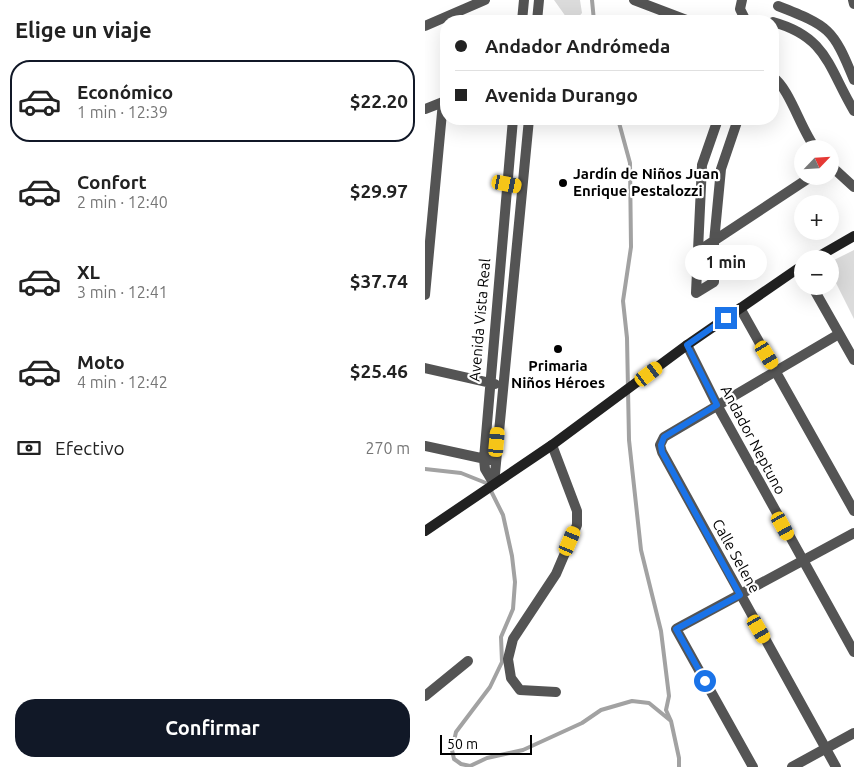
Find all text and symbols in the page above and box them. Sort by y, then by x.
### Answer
text: Elige un viaje [15,17,152,42]
text: Andador Andrómeda [485,35,670,57]
icon: car [17,79,62,124]
text: Económico [77,81,173,103]
text: Avenida Durango [485,84,638,106]
text: $22.20 [350,90,408,112]
text: 1 min · 12:39 [77,103,168,121]
north arrow [794,140,839,185]
map controls [794,140,839,295]
place label: Jardín de Niños Juan Enrique Pestalozzi [573,165,719,199]
icon: car [17,169,62,214]
text: Confort [77,171,147,193]
car [490,174,523,194]
marker: Jardín de Niños Juan Enrique Pestalozzi [557,177,569,189]
text: $29.97 [350,180,408,202]
text: 2 min · 12:40 [77,193,168,211]
button: + [794,195,839,240]
callout: 1 min [685,246,767,280]
button: − [794,250,839,295]
text: 1 min [706,253,746,271]
street label: Avenida Vista Real [466,258,493,382]
icon: car [17,259,62,304]
text: XL [77,261,100,283]
text: $37.74 [350,270,408,292]
text: 3 min · 12:41 [77,283,168,301]
route end [715,307,737,329]
car [752,338,781,372]
marker: Primaria Niños Héroes [552,343,564,355]
icon: car [17,349,62,394]
text: Moto [77,351,125,373]
place label: Primaria Niños Héroes [511,357,605,391]
car [632,359,665,389]
text: $25.46 [350,360,408,382]
text: 4 min · 12:42 [77,373,168,391]
street label: Andador Neptuno [718,382,789,497]
car [488,426,505,458]
icon: cash [15,434,43,462]
text: Efectivo [55,437,125,459]
text: 270 m [365,439,410,457]
car [769,509,796,543]
street label: Calle Selene [709,516,764,596]
car [557,524,582,558]
car [745,612,772,646]
route start [694,670,716,692]
button: Confirmar [15,699,410,757]
scale bar [440,732,533,755]
text: 50 m [447,736,478,752]

